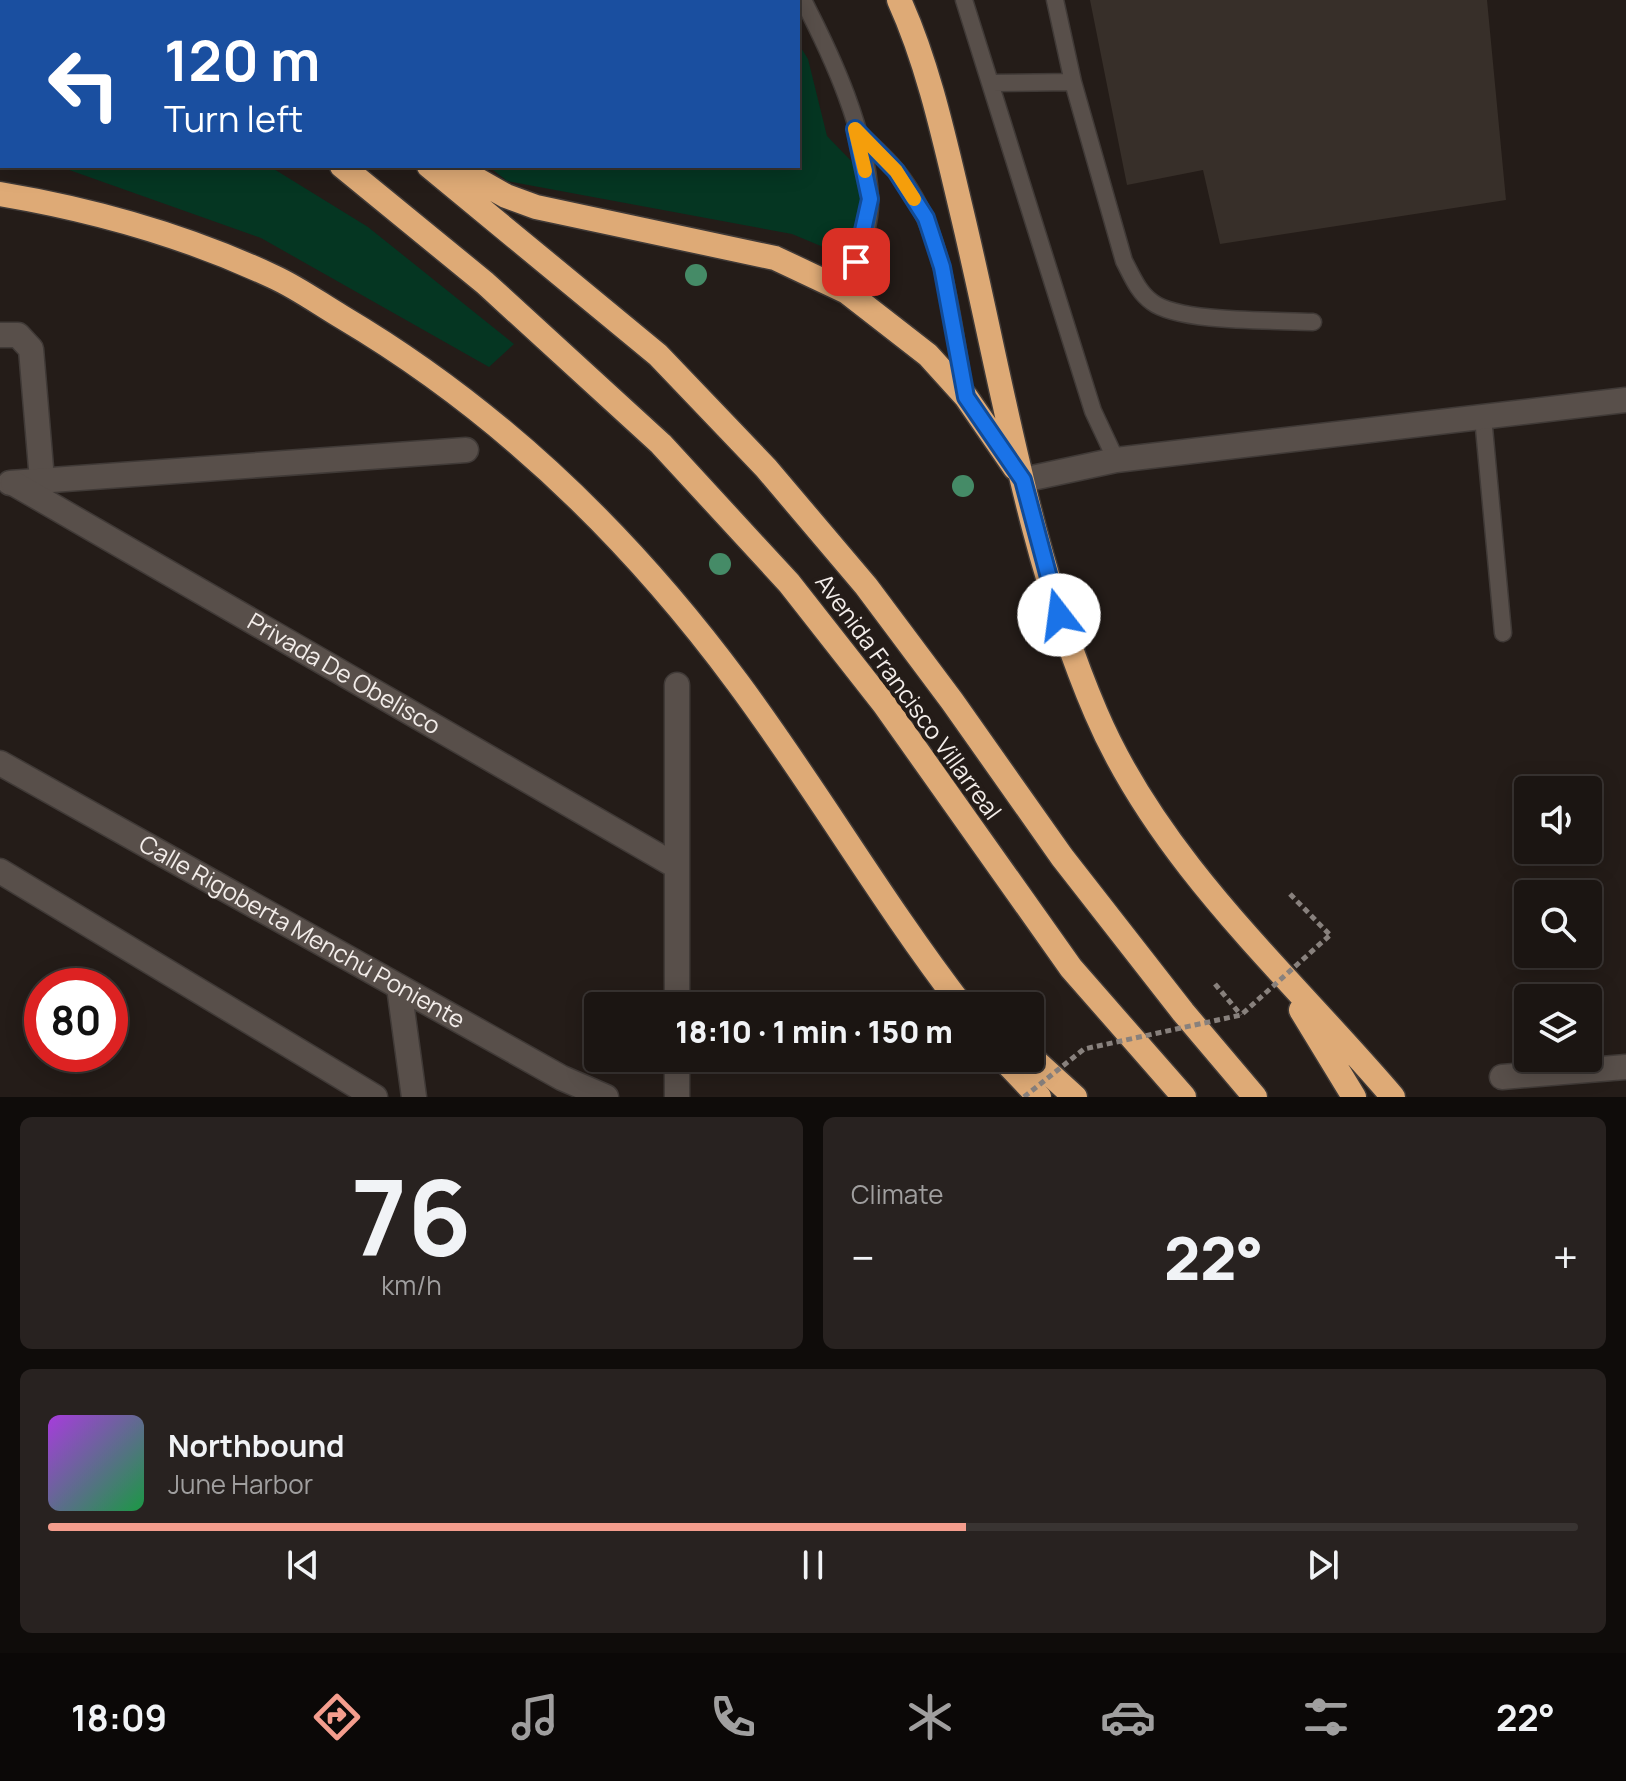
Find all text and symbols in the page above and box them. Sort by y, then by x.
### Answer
text: 120 m [164,21,320,98]
icon: left [32,32,136,136]
text: Turn left [164,94,303,143]
pin [822,228,890,296]
icon: arrive [834,240,878,284]
street label: Avenida Francisco Villarreal [809,566,1010,826]
position arrow [1017,573,1101,657]
street label: Privada De Obelisco [242,604,447,741]
map controls [1514,776,1602,1072]
button: sound [1514,776,1602,864]
street label: Calle Rigoberta Menchú Poniente [134,826,471,1035]
button: search [1514,880,1602,968]
speed limit sign: 80 [24,968,128,1072]
button: layers [1514,984,1602,1072]
text: 18:10 · 1 min · 150 m [675,1011,953,1052]
text: 76 [351,1144,472,1286]
text: Climate [851,1176,943,1212]
text: 22° [1164,1216,1263,1298]
text: − [851,1227,875,1287]
text: + [1553,1227,1578,1287]
text: km/h [381,1267,442,1303]
text: Northbound [168,1425,345,1466]
text: June Harbor [168,1466,313,1502]
icon: previous [281,1543,325,1587]
icon: pause [791,1543,835,1587]
icon: next [1301,1543,1345,1587]
icon: directions [309,1689,365,1745]
icon: music [507,1689,563,1745]
icon: phone [705,1689,761,1745]
icon: climate [902,1689,958,1745]
icon: car [1100,1689,1156,1745]
icon: filters [1298,1689,1354,1745]
text: 18:09 [71,1693,167,1742]
text: 22° [1496,1693,1555,1742]

